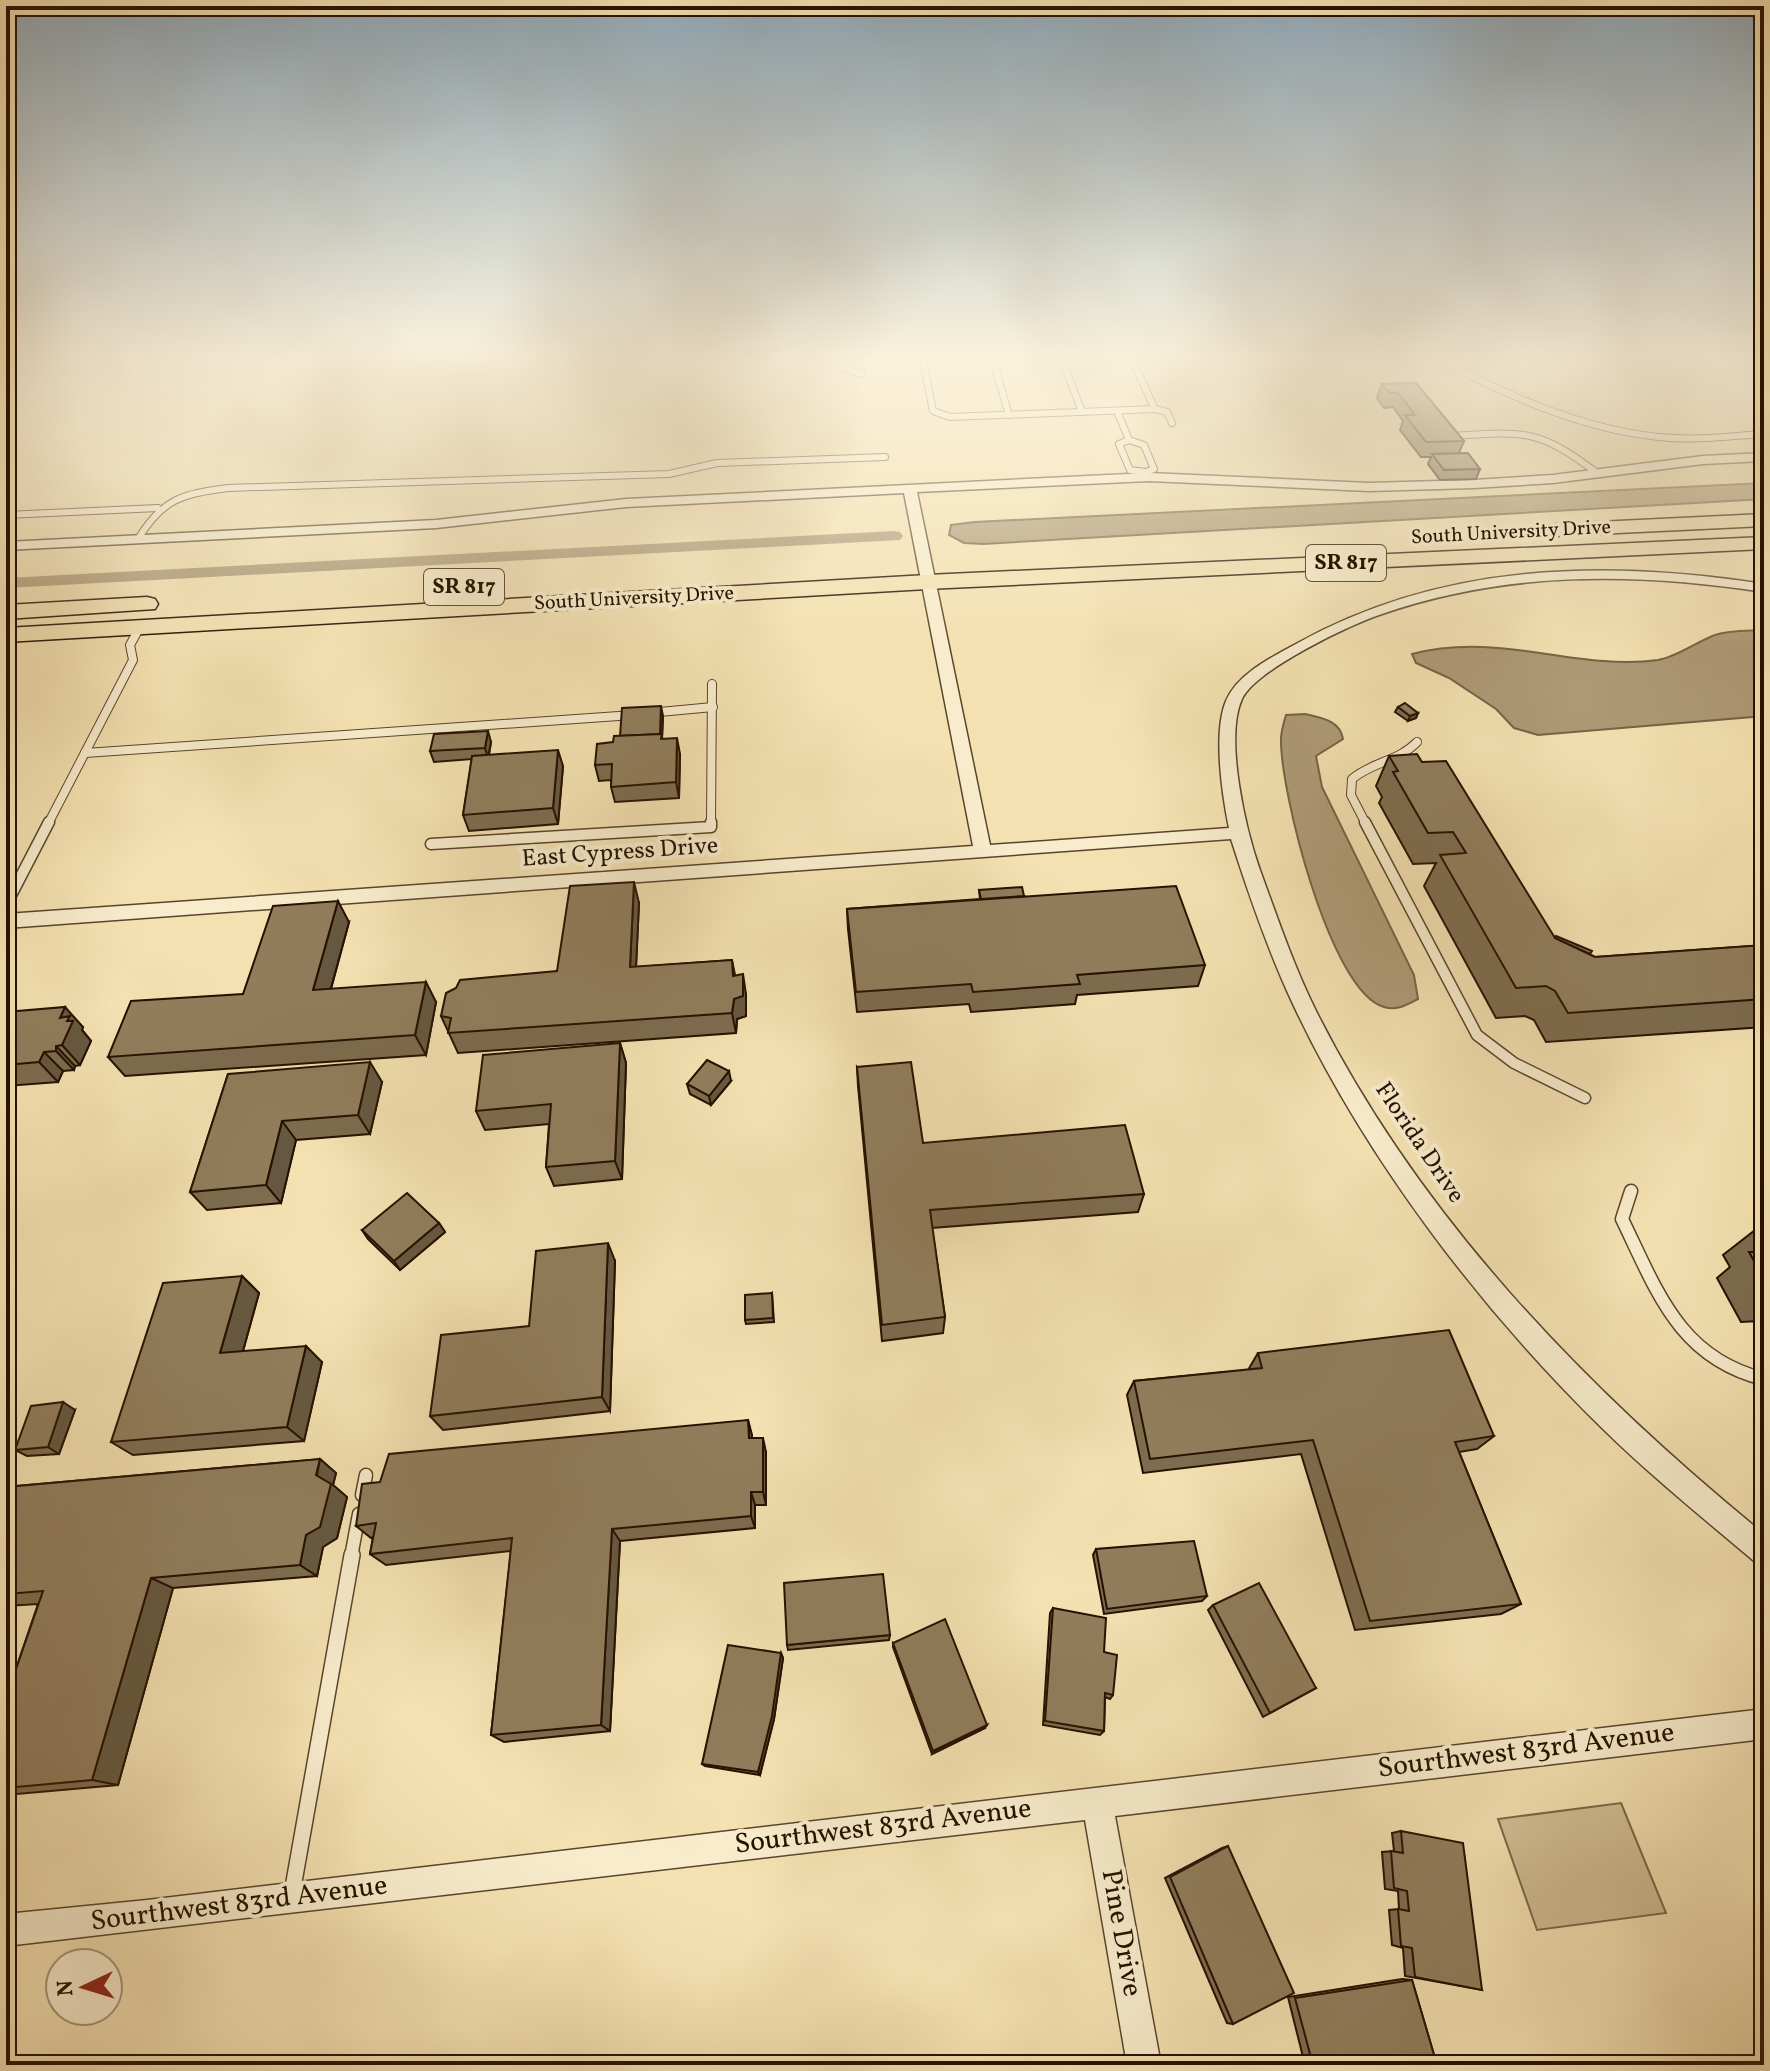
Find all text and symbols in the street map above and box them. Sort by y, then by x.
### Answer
street label: South University Drive [1410,514,1612,552]
road number: SR 817 [1306,545,1386,581]
road number: SR 817 [424,569,504,605]
street label: South University Drive [533,580,735,618]
street label: East Cypress Drive [521,829,719,877]
street label: Florida Drive [1366,1076,1472,1210]
street label: Sourthwest 83rd Avenue [1375,1713,1677,1789]
street label: Sourthwest 83rd Avenue [732,1789,1034,1865]
street label: Sourthwest 83rd Avenue [88,1866,390,1942]
street label: Pine Drive [1091,1866,1151,2000]
north arrow [44,1947,124,2027]
text: N [51,1979,83,1997]

